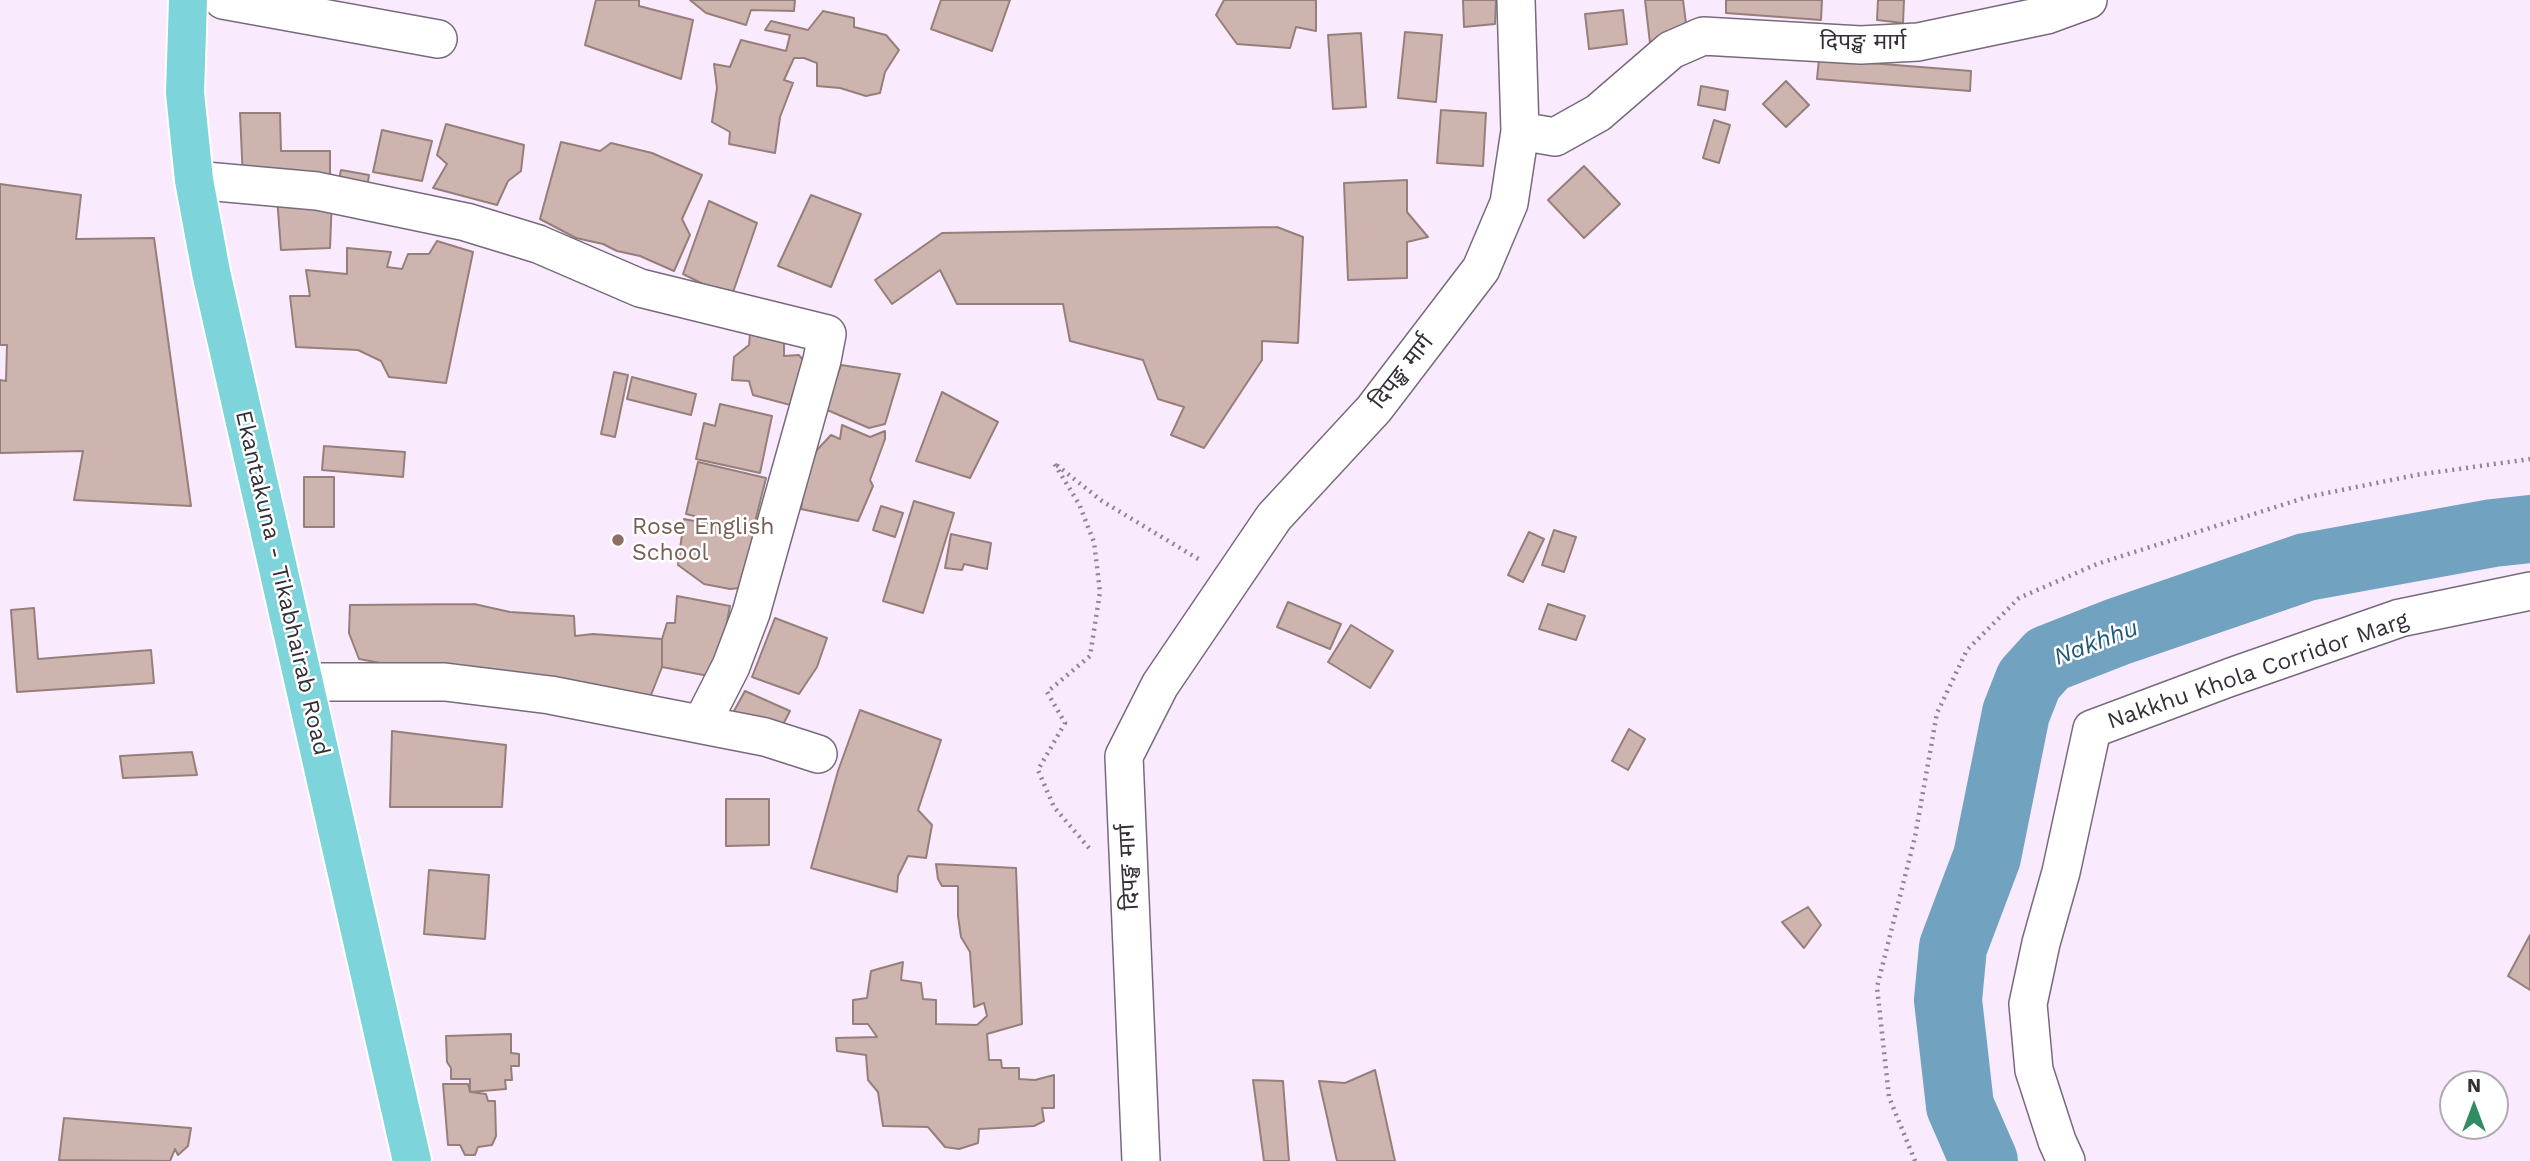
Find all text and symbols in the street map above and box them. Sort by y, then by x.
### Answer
street label: दिपङ्ख मार्ग [1820,28,1906,56]
street label: दिपङ्ख मार्ग [1365,330,1439,414]
street label: Ekantakuna - Tikabhairab Road [229,408,335,758]
place label: Rose English School [632,513,775,567]
marker: Rose English School [610,532,626,548]
street label: Nakkhu Khola Corridor Marg [2104,606,2412,736]
water label: Nakhhu [2050,614,2142,672]
street label: दिपङ्ख मार्ग [1113,823,1145,911]
north arrow [2439,1070,2509,1140]
text: N [2467,1074,2481,1097]

